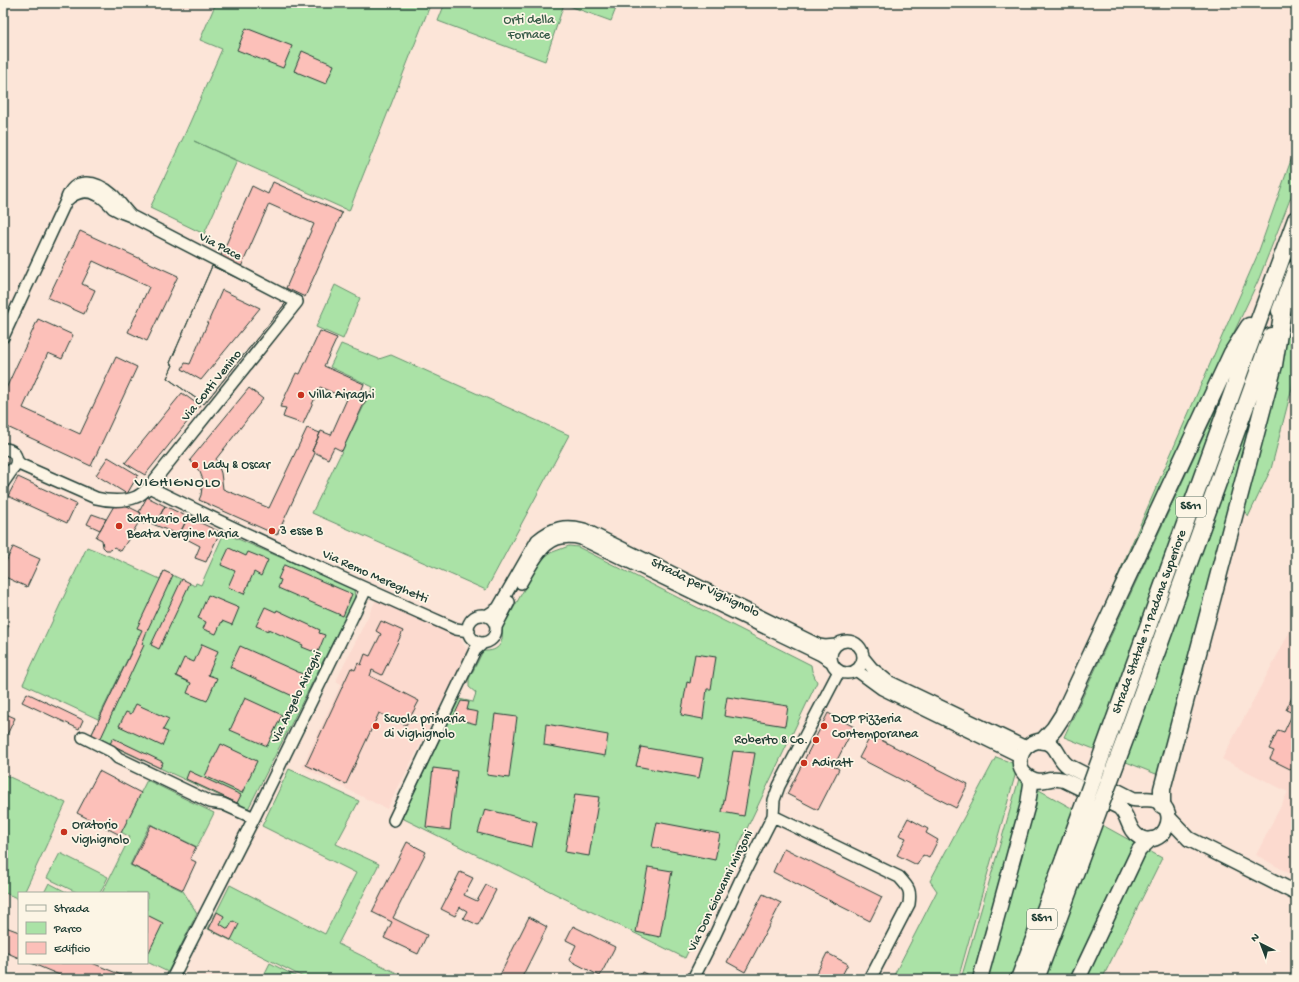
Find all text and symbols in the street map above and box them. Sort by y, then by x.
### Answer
park label: Orti della Fornace [504,13,555,43]
street label: Via Pace [195,229,244,265]
street label: Via Conti Venino [178,347,245,425]
place label: Villa Airaghi [308,388,375,403]
marker: Villa Airaghi [296,390,306,400]
place label: Lady & Oscar [203,458,271,473]
marker: Lady & Oscar [190,460,200,470]
district label: VIGHIGNOLO [134,474,221,492]
road number: SS11 [1176,497,1206,517]
place label: Santuario della Beata Vergine Maria [126,512,240,542]
marker: Santuario della Beata Vergine Maria [114,521,124,531]
place label: 3 esse B [279,524,323,539]
marker: 3 esse B [267,526,277,536]
street label: Strada Statale 11 Padana Superiore [1110,528,1190,716]
street label: Via Remo Mereghetti [319,546,431,607]
street label: Strada per Vighignolo [648,555,762,621]
street label: Via Angelo Airaghi [268,648,326,746]
place label: Scuola primaria di Vighignolo [384,712,466,742]
place label: DOP Pizzeria Contemporanea [831,712,919,742]
marker: Scuola primaria di Vighignolo [371,721,381,731]
marker: DOP Pizzeria Contemporanea [819,721,829,731]
place label: Roberto & Co. [734,733,808,748]
marker: Roberto & Co. [811,735,821,745]
place label: Adiratt [812,756,854,771]
marker: Adiratt [799,758,809,768]
place label: Oratorio Vighignolo [71,818,129,848]
marker: Oratorio Vighignolo [59,827,69,837]
street label: Via Don Giovanni Minzoni [685,828,757,955]
legend [18,892,148,964]
text: Strada [54,903,89,917]
road number: SS11 [1027,909,1057,929]
text: Parco [53,923,82,937]
north arrow [1241,924,1281,964]
text: N [1249,931,1262,945]
text: Edificio [54,943,90,957]

